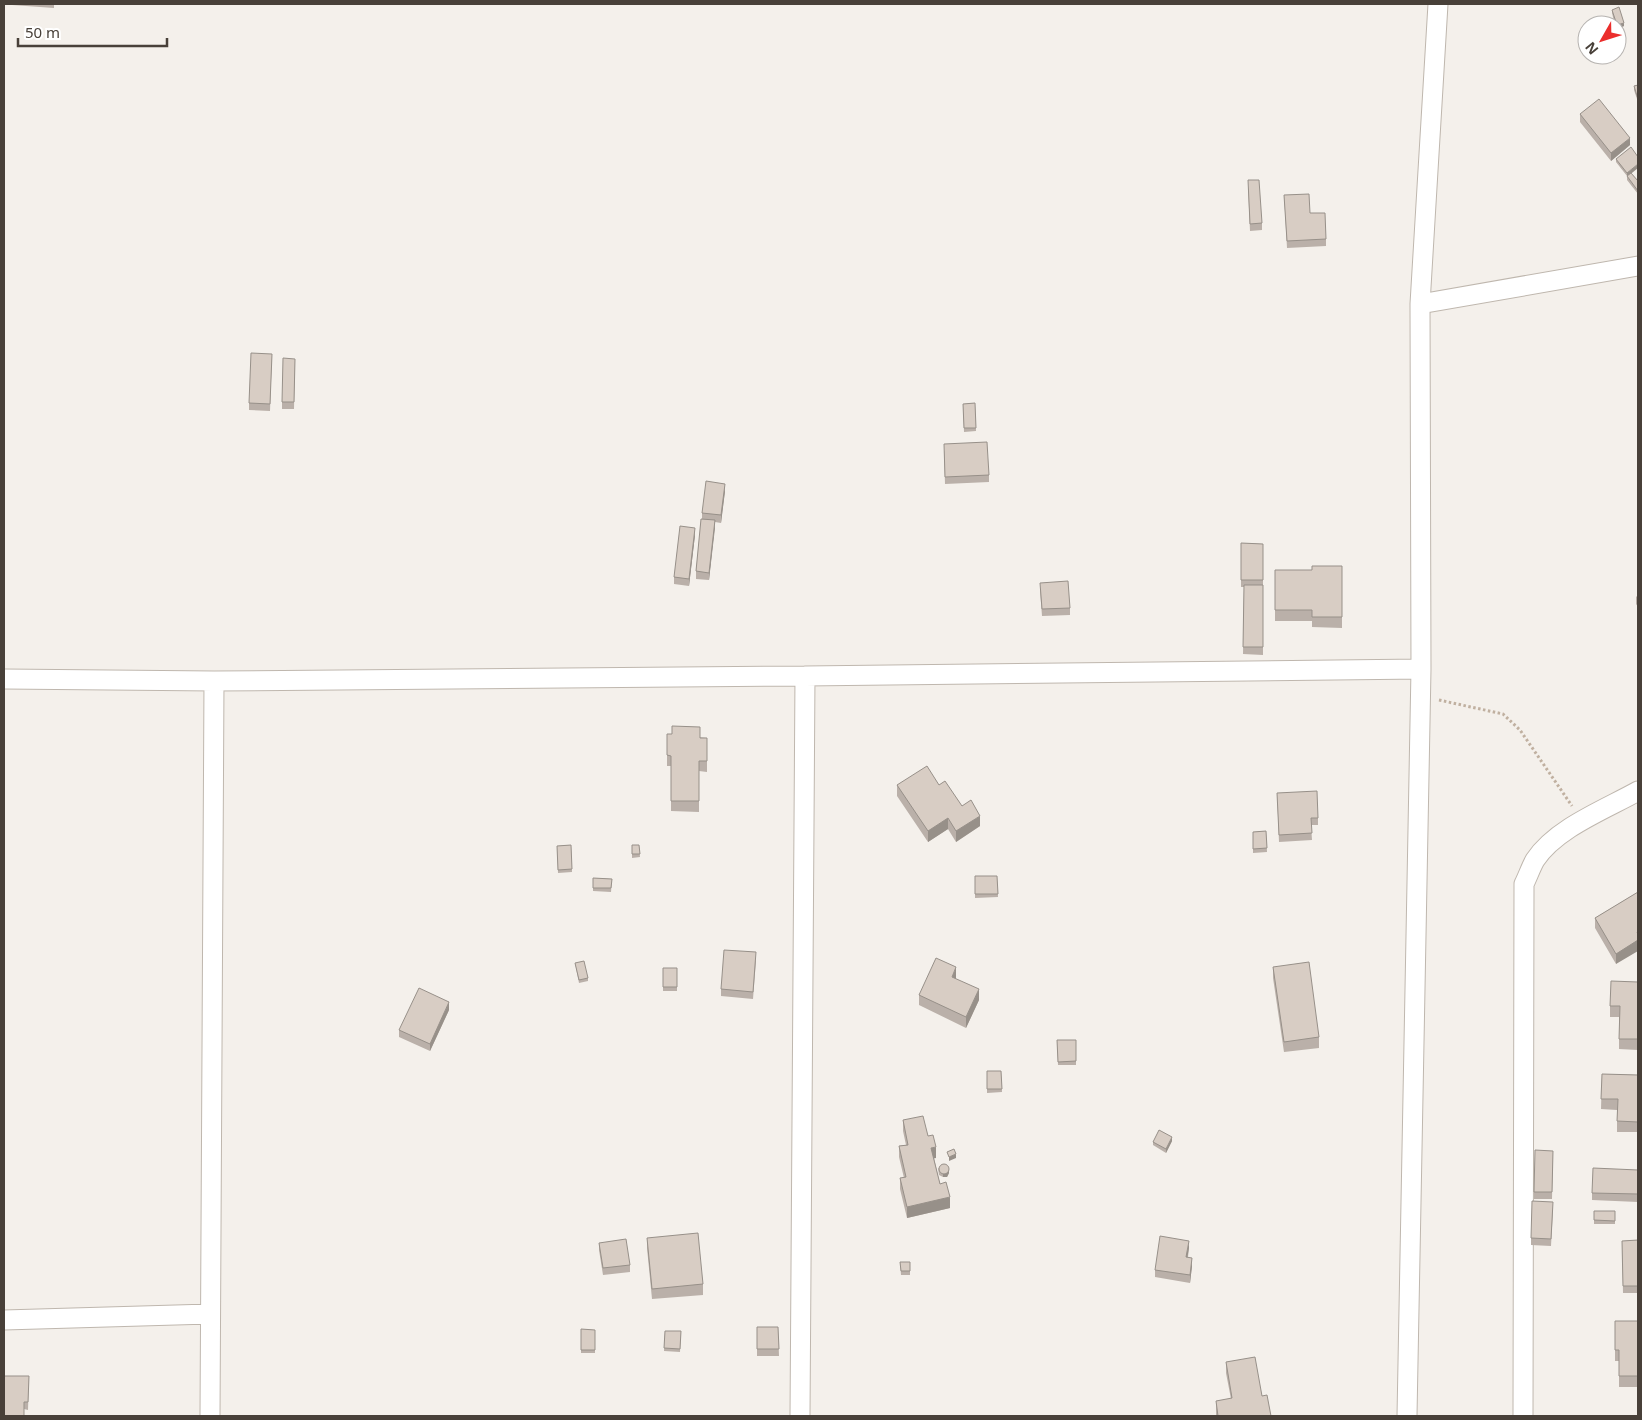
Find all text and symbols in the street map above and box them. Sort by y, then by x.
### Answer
scale bar [18,15,166,47]
north arrow [1577,15,1627,65]
text: 50 m [25,22,60,42]
text: N [1581,38,1602,59]

